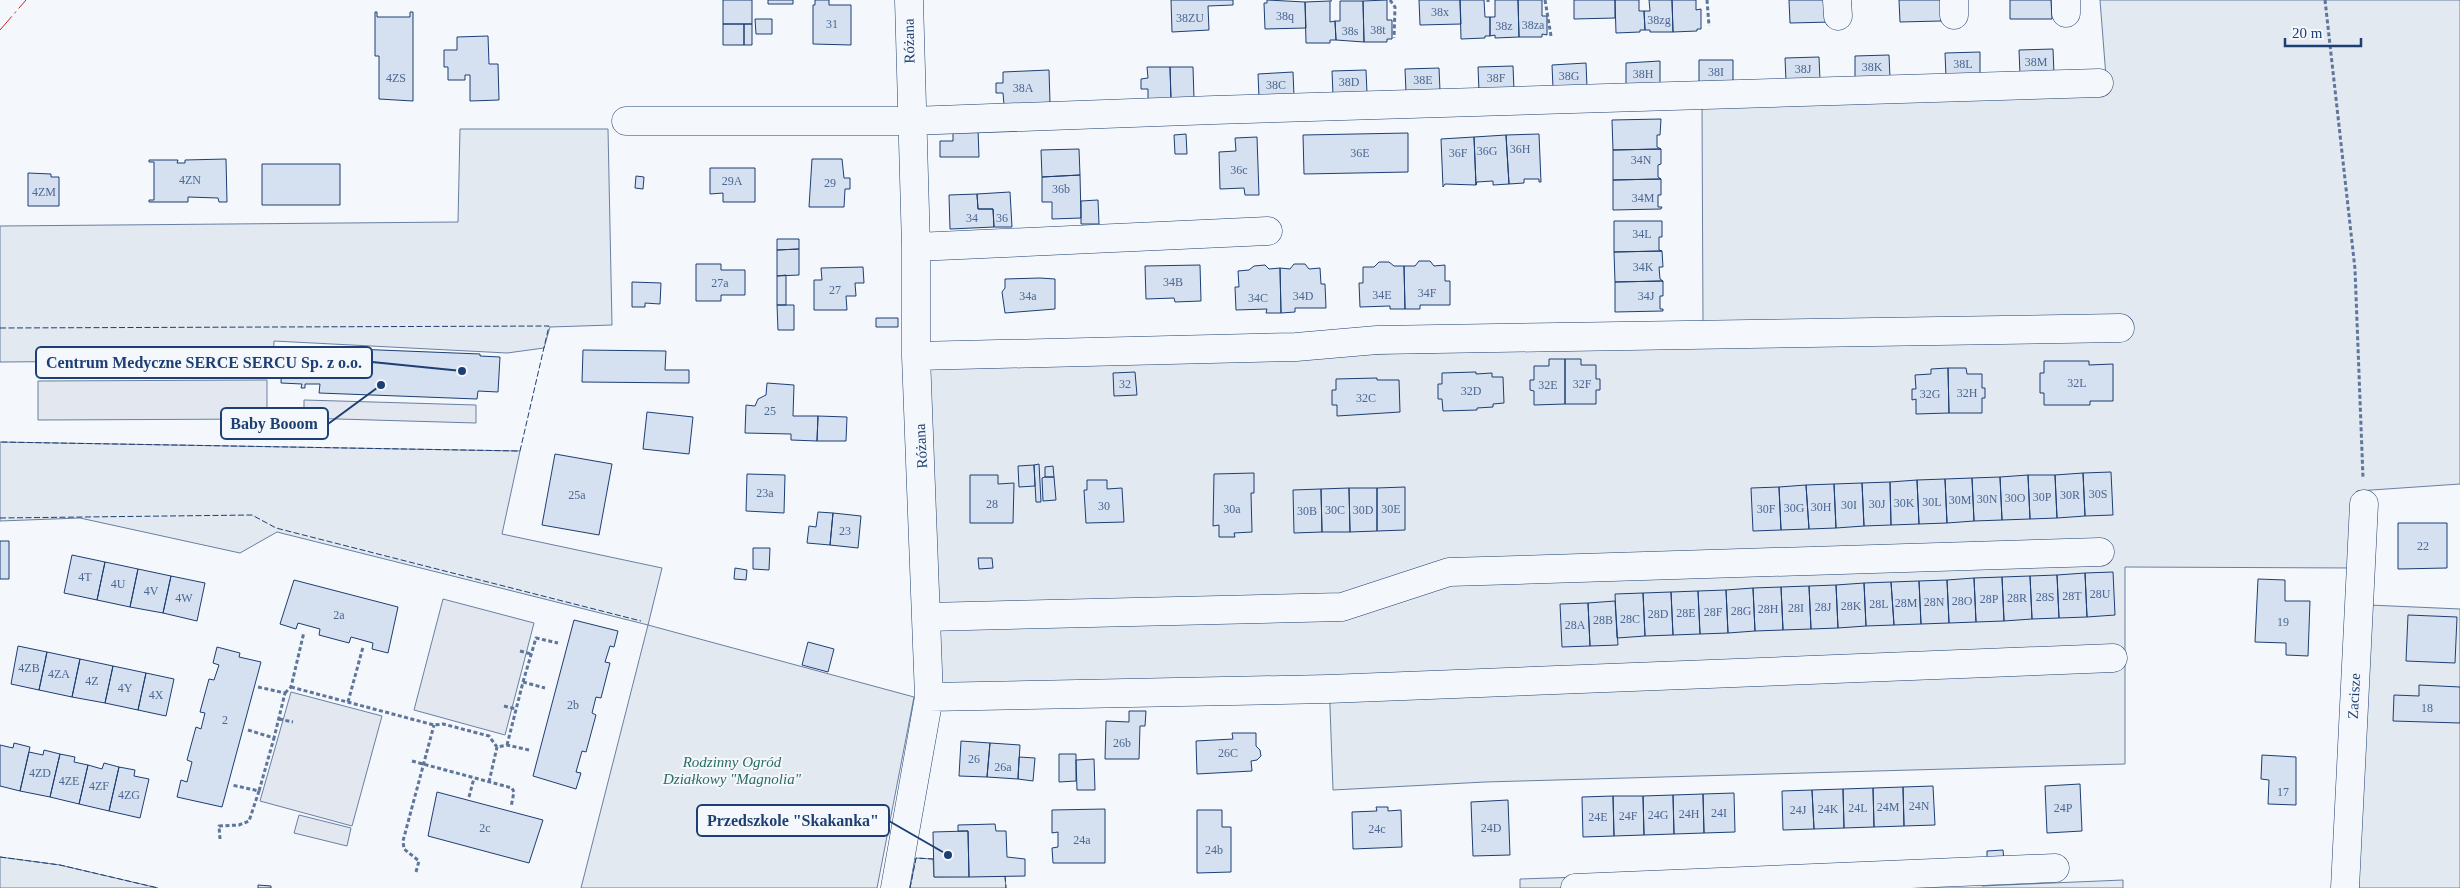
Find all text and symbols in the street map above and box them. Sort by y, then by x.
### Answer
house number: 38x [1431,5,1449,19]
house number: 38q [1276,9,1294,23]
house number: 38ZU [1176,11,1204,25]
house number: 38zg [1647,13,1671,27]
scale bar [2285,15,2361,47]
house number: 31 [826,17,838,31]
street label: Różana [901,18,917,64]
house number: 38za [1522,18,1545,32]
house number: 38z [1495,19,1513,33]
house number: 38t [1370,23,1386,37]
house number: 38s [1342,24,1359,38]
text: 20 m [2292,25,2323,41]
house number: 38M [2025,55,2048,69]
house number: 38L [1953,57,1973,71]
house number: 38K [1862,60,1883,74]
house number: 38J [1795,62,1812,76]
house number: 38I [1708,65,1724,79]
house number: 38H [1633,67,1654,81]
house number: 38G [1559,69,1580,83]
house number: 4ZS [386,71,406,85]
house number: 38F [1487,71,1506,85]
house number: 38E [1413,73,1433,87]
house number: 38D [1339,75,1360,89]
house number: 38C [1266,78,1286,92]
house number: 38A [1013,81,1034,95]
house number: 36H [1510,142,1531,156]
house number: 36G [1477,144,1498,158]
house number: 36E [1350,146,1370,160]
house number: 36F [1449,146,1468,160]
house number: 34N [1631,153,1652,167]
house number: 36c [1230,163,1248,177]
house number: 4ZN [179,173,201,187]
house number: 29A [722,174,743,188]
house number: 29 [824,176,836,190]
house number: 36b [1052,182,1070,196]
house number: 4ZM [32,185,56,199]
house number: 34M [1632,191,1655,205]
house number: 34 [966,211,978,225]
house number: 36 [996,211,1008,225]
house number: 34L [1632,227,1652,241]
house number: 34K [1633,260,1654,274]
house number: 34B [1163,275,1183,289]
house number: 27a [711,276,729,290]
house number: 27 [829,283,841,297]
house number: 34F [1418,286,1437,300]
house number: 34E [1372,288,1392,302]
house number: 34a [1019,289,1037,303]
house number: 34D [1293,289,1314,303]
house number: 34J [1638,289,1655,303]
house number: 34C [1248,291,1268,305]
callout: Centrum Medyczne SERCE SERCU Sp. z o.o. [36,347,372,378]
text: Centrum Medyczne SERCE SERCU Sp. z o.o. [46,354,362,372]
house number: 32L [2067,376,2087,390]
house number: 32 [1119,377,1131,391]
house number: 32F [1573,377,1592,391]
house number: 32E [1538,378,1558,392]
house number: 32D [1461,384,1482,398]
house number: 32H [1957,386,1978,400]
house number: 32G [1920,387,1941,401]
house number: 32C [1356,391,1376,405]
house number: 25 [764,404,776,418]
callout: Baby Booom [221,408,328,439]
text: Baby Booom [230,415,318,433]
street label: Różana [912,423,930,469]
house number: 23a [756,486,774,500]
house number: 30S [2089,487,2107,501]
house number: 25a [568,488,586,502]
house number: 30R [2060,488,2080,502]
house number: 30P [2033,490,2052,504]
house number: 30O [2005,491,2026,505]
house number: 30N [1977,492,1998,506]
house number: 30M [1949,493,1972,507]
house number: 30L [1922,495,1942,509]
house number: 30K [1894,496,1915,510]
house number: 28 [986,497,998,511]
house number: 30J [1869,497,1886,511]
house number: 30I [1841,498,1857,512]
house number: 30 [1098,499,1110,513]
house number: 30H [1811,500,1832,514]
house number: 30G [1784,501,1805,515]
house number: 30a [1223,502,1241,516]
house number: 30E [1381,502,1401,516]
house number: 30F [1757,502,1776,516]
house number: 30C [1325,503,1345,517]
house number: 30D [1353,503,1374,517]
house number: 30B [1297,504,1317,518]
house number: 23 [839,524,851,538]
house number: 22 [2417,539,2429,553]
house number: 4T [78,570,92,584]
house number: 4U [111,577,126,591]
house number: 4V [144,584,159,598]
house number: 28U [2090,587,2111,601]
house number: 28T [2062,589,2082,603]
house number: 28S [2036,590,2054,604]
house number: 4W [175,591,193,605]
house number: 28R [2007,591,2027,605]
house number: 28P [1980,592,1999,606]
house number: 28O [1952,594,1973,608]
house number: 28N [1924,595,1945,609]
house number: 28M [1895,596,1918,610]
house number: 28L [1869,597,1889,611]
house number: 28K [1841,599,1862,613]
house number: 28J [1815,600,1832,614]
house number: 28I [1788,601,1804,615]
house number: 28H [1758,602,1779,616]
house number: 28G [1731,604,1752,618]
house number: 28F [1704,605,1723,619]
house number: 28E [1676,606,1696,620]
house number: 28D [1648,607,1669,621]
house number: 2a [333,608,345,622]
house number: 28C [1620,612,1640,626]
house number: 28B [1593,613,1613,627]
house number: 19 [2277,615,2289,629]
house number: 28A [1565,618,1586,632]
house number: 4ZB [18,661,40,675]
house number: 4ZA [48,667,70,681]
street label: Zacisze [2345,672,2363,719]
house number: 4Z [85,674,99,688]
house number: 4Y [118,681,133,695]
house number: 4X [149,688,164,702]
house number: 2b [567,698,579,712]
house number: 18 [2421,701,2433,715]
house number: 2 [222,713,228,727]
house number: 26b [1113,736,1131,750]
house number: 26C [1218,746,1238,760]
house number: 26 [968,752,980,766]
park label: Rodzinny Ogród Działkowy "Magnolia" [662,754,802,787]
house number: 26a [994,760,1012,774]
house number: 4ZD [29,766,51,780]
house number: 4ZE [59,774,79,788]
house number: 4ZF [89,779,109,793]
house number: 17 [2277,785,2289,799]
house number: 4ZG [118,788,140,802]
house number: 24N [1909,799,1930,813]
house number: 24M [1877,800,1900,814]
house number: 24L [1848,801,1868,815]
house number: 24P [2054,801,2073,815]
house number: 24K [1818,802,1839,816]
house number: 24J [1790,803,1807,817]
callout: Przedszkole "Skakanka" [697,805,889,836]
house number: 24I [1711,806,1727,820]
house number: 24H [1679,807,1700,821]
house number: 24G [1648,808,1669,822]
house number: 24F [1619,809,1638,823]
house number: 24E [1588,810,1608,824]
text: Przedszkole "Skakanka" [707,812,879,829]
house number: 2c [479,821,491,835]
house number: 24D [1481,821,1502,835]
house number: 24c [1368,822,1386,836]
house number: 24a [1073,833,1091,847]
house number: 24b [1205,843,1223,857]

